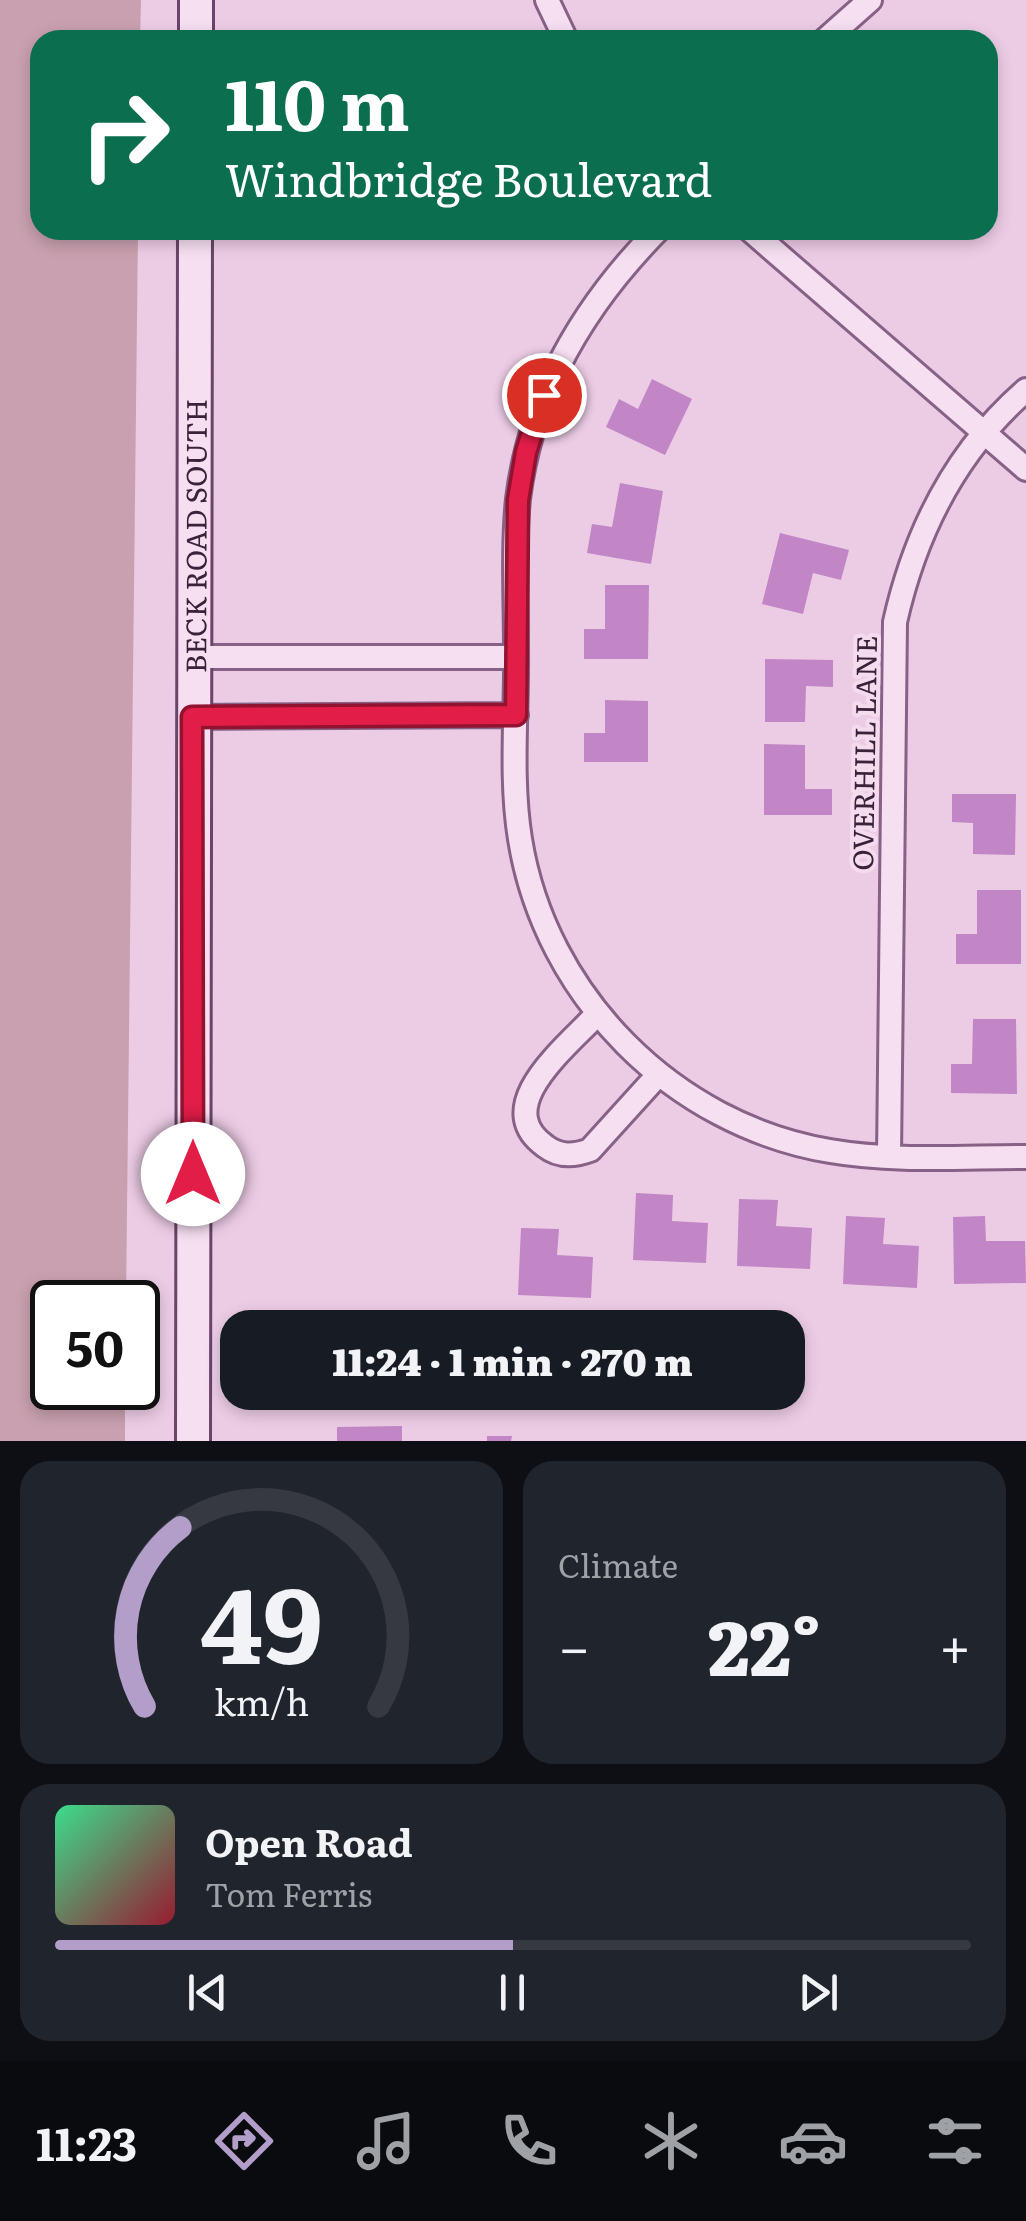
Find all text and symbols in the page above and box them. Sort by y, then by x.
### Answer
text: 110 m [225,49,410,153]
icon: right [60,70,190,200]
text: Windbridge Boulevard [225,144,712,211]
pin [502,353,587,438]
icon: arrive [517,368,572,423]
street label: BECK ROAD SOUTH [173,399,216,673]
street label: OVERHILL LANE [840,635,886,871]
position arrow [141,1122,245,1226]
speed limit sign: 50 [30,1280,160,1410]
text: 11:24 · 1 min · 270 m [332,1331,693,1388]
text: Climate [558,1540,678,1588]
text: 49 [200,1542,323,1696]
text: 22° [708,1588,821,1699]
text: − [558,1603,590,1685]
text: + [939,1603,971,1685]
text: km/h [214,1674,309,1727]
text: Open Road [205,1812,413,1869]
text: Tom Ferris [205,1869,372,1917]
icon: previous [180,1965,235,2020]
icon: pause [485,1965,540,2020]
icon: next [791,1965,846,2020]
icon: directions [209,2106,279,2176]
icon: music [351,2106,421,2176]
icon: phone [494,2106,564,2176]
icon: climate [636,2106,706,2176]
icon: car [778,2106,848,2176]
icon: filters [920,2106,990,2176]
text: 11:23 [36,2108,137,2175]

